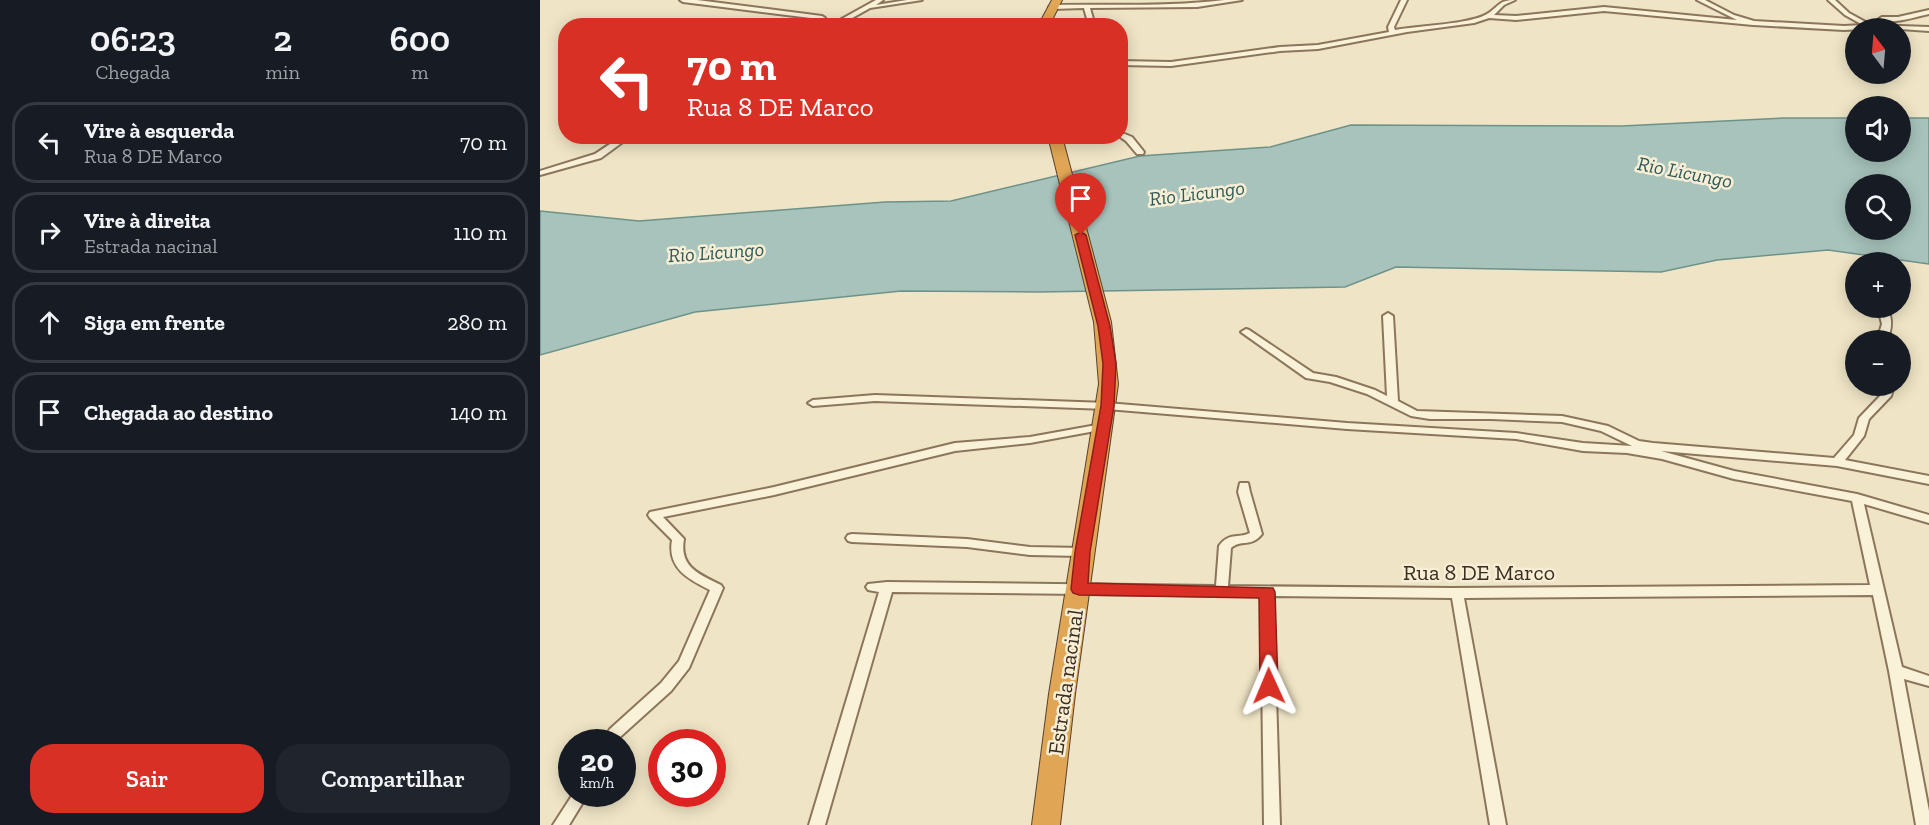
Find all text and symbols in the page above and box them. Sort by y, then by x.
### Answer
text: 06:23 [90,17,176,60]
text: 2 [273,17,292,60]
text: 600 [390,17,450,60]
north arrow [1845,18,1911,84]
map controls [1845,18,1911,396]
text: 70 m [687,40,777,91]
icon: left [588,42,666,120]
text: Chegada [95,60,170,84]
text: min [266,60,300,84]
text: m [411,60,429,84]
text: Rua 8 DE Marco [687,91,874,123]
button: sound [1845,96,1911,162]
text: Vire à esquerda [84,117,234,144]
icon: left [33,126,66,159]
text: 70 m [460,129,507,156]
text: Rua 8 DE Marco [84,144,222,168]
water label: Rio Licungo [1636,151,1734,193]
pin [1055,173,1106,235]
button: search [1845,174,1911,240]
water label: Rio Licungo [1148,175,1246,211]
icon: arrive [1064,182,1097,215]
text: Vire à direita [84,207,211,234]
icon: right [33,216,66,249]
text: 110 m [453,219,507,246]
text: Estrada nacinal [84,234,218,258]
water label: Rio Licungo [667,237,765,267]
button: + [1845,252,1911,318]
icon: ahead [33,306,66,339]
text: Siga em frente [84,309,225,336]
text: 280 m [447,309,507,336]
button: − [1845,330,1911,396]
icon: arrive [33,396,66,429]
text: Chegada ao destino [84,399,273,426]
text: 140 m [450,399,507,426]
street label: Rua 8 DE Marco [1403,559,1555,586]
street label: Estrada nacinal [1042,607,1089,757]
position arrow [1237,654,1301,718]
speed limit sign: 30 [648,729,726,807]
text: 20 [580,743,614,779]
button: Sair [30,744,264,813]
button: Compartilhar [276,744,510,813]
text: km/h [580,774,614,792]

